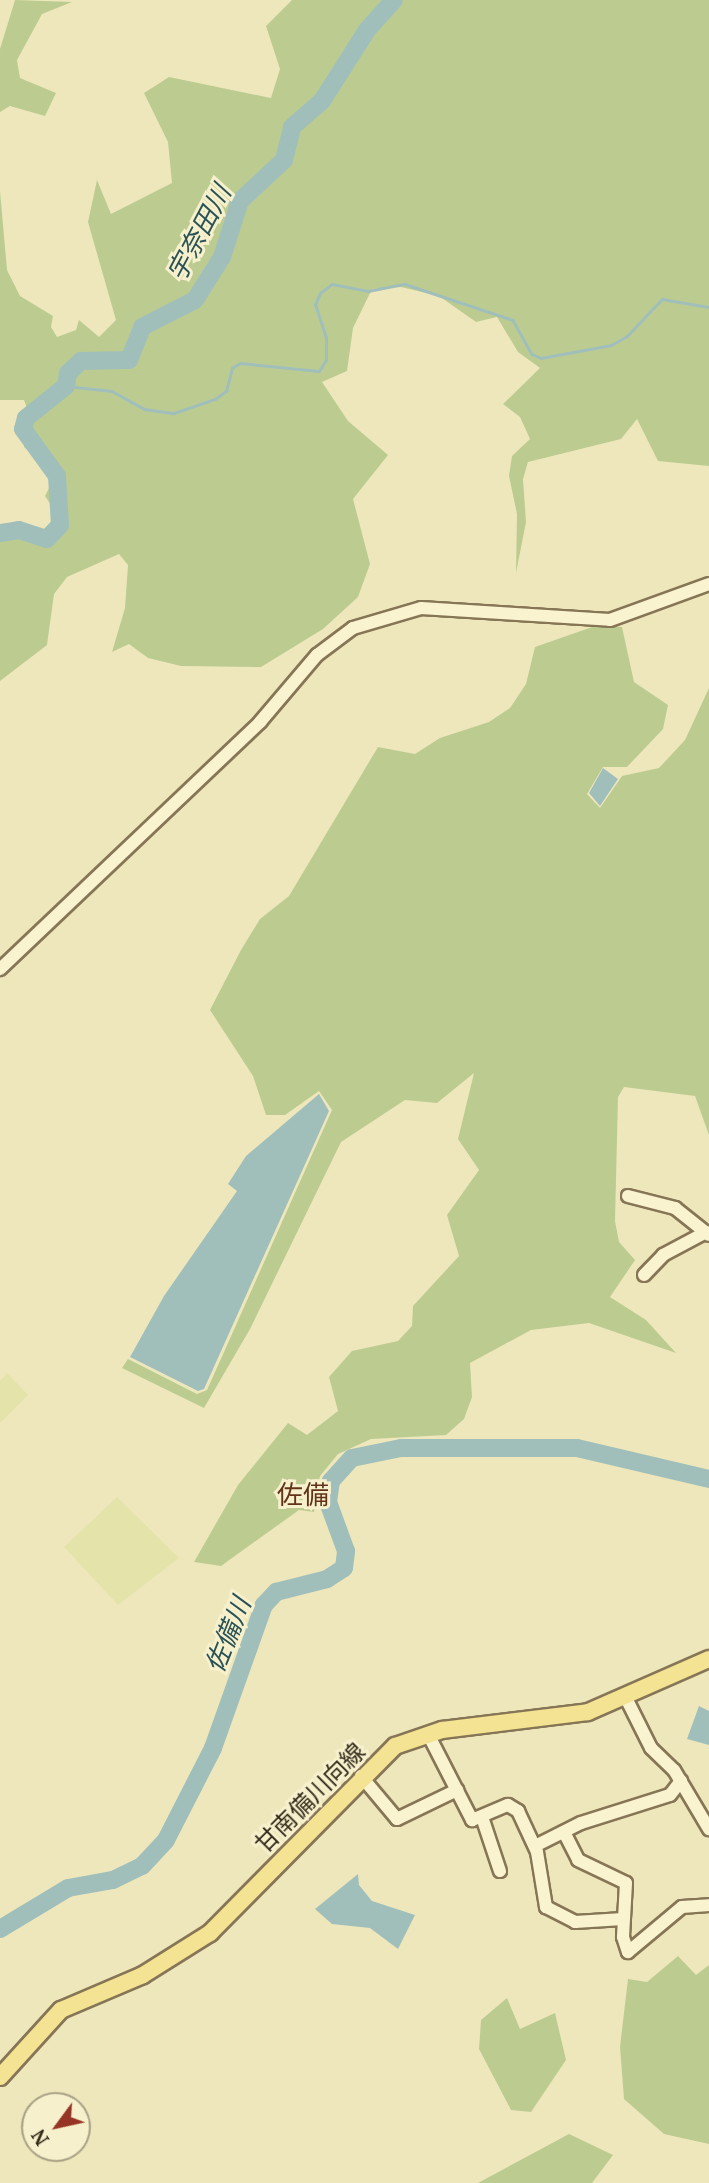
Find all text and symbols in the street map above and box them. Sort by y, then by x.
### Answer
water label: 宇奈田川 [161,180,237,286]
district label: 佐備 [277,1479,329,1511]
water label: 佐備川 [199,1593,257,1677]
street label: 甘南備川向線 [249,1737,371,1859]
north arrow [21,2092,91,2162]
text: N [25,2125,54,2150]

